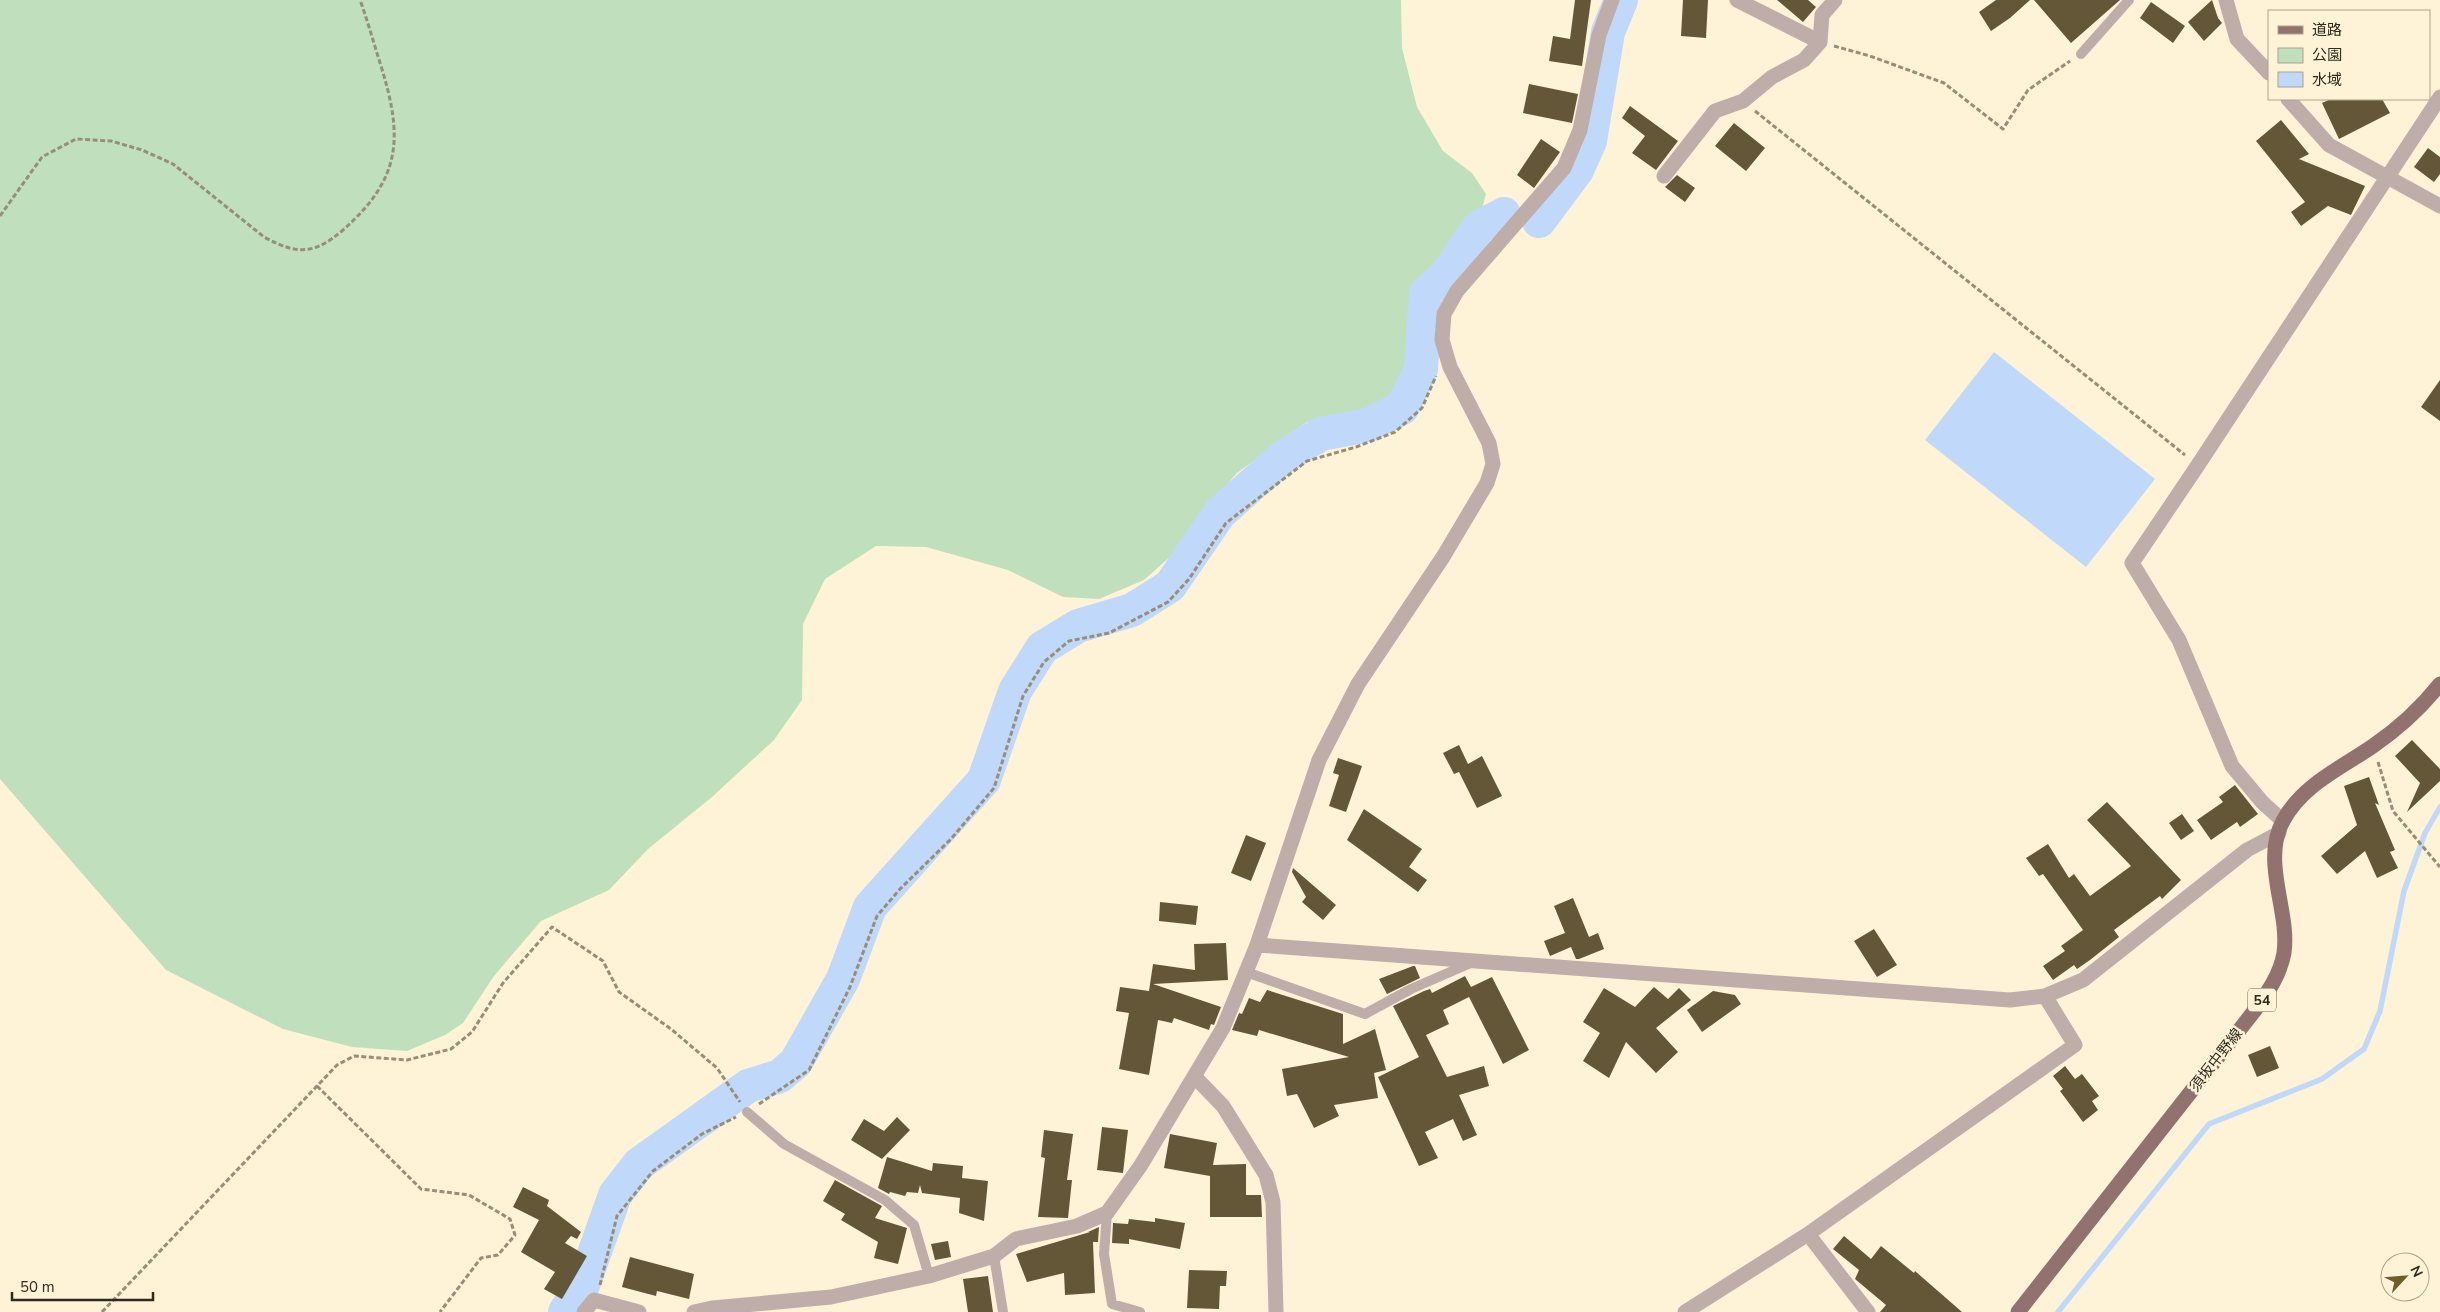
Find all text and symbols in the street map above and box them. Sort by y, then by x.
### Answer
legend [2268,10,2430,100]
text: 道路 [2312,20,2342,40]
text: 公園 [2312,45,2342,65]
text: 水域 [2312,70,2342,90]
road number: 54 [2248,988,2276,1012]
street label: 須坂中野線 [2185,1024,2247,1096]
north arrow [2380,1252,2430,1302]
text: N [2405,1263,2427,1280]
scale bar [12,1270,154,1302]
text: 50 m [20,1277,55,1297]

